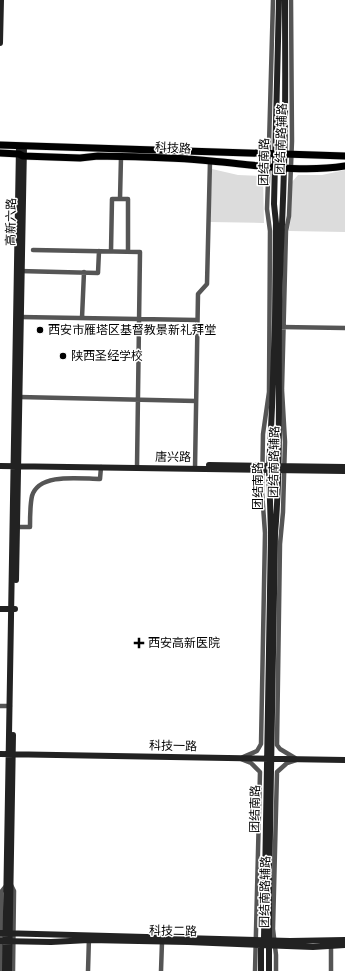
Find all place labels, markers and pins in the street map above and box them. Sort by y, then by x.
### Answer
place label: 西安市雁塔区基督教景新礼拜堂 [48,322,216,337]
marker: 西安市雁塔区基督教景新礼拜堂 [35,325,45,335]
place label: 陕西圣经学校 [71,348,143,363]
marker: 陕西圣经学校 [58,351,68,361]
place label: 西安高新医院 [148,635,220,650]
marker: 西安高新医院 [133,637,145,649]

